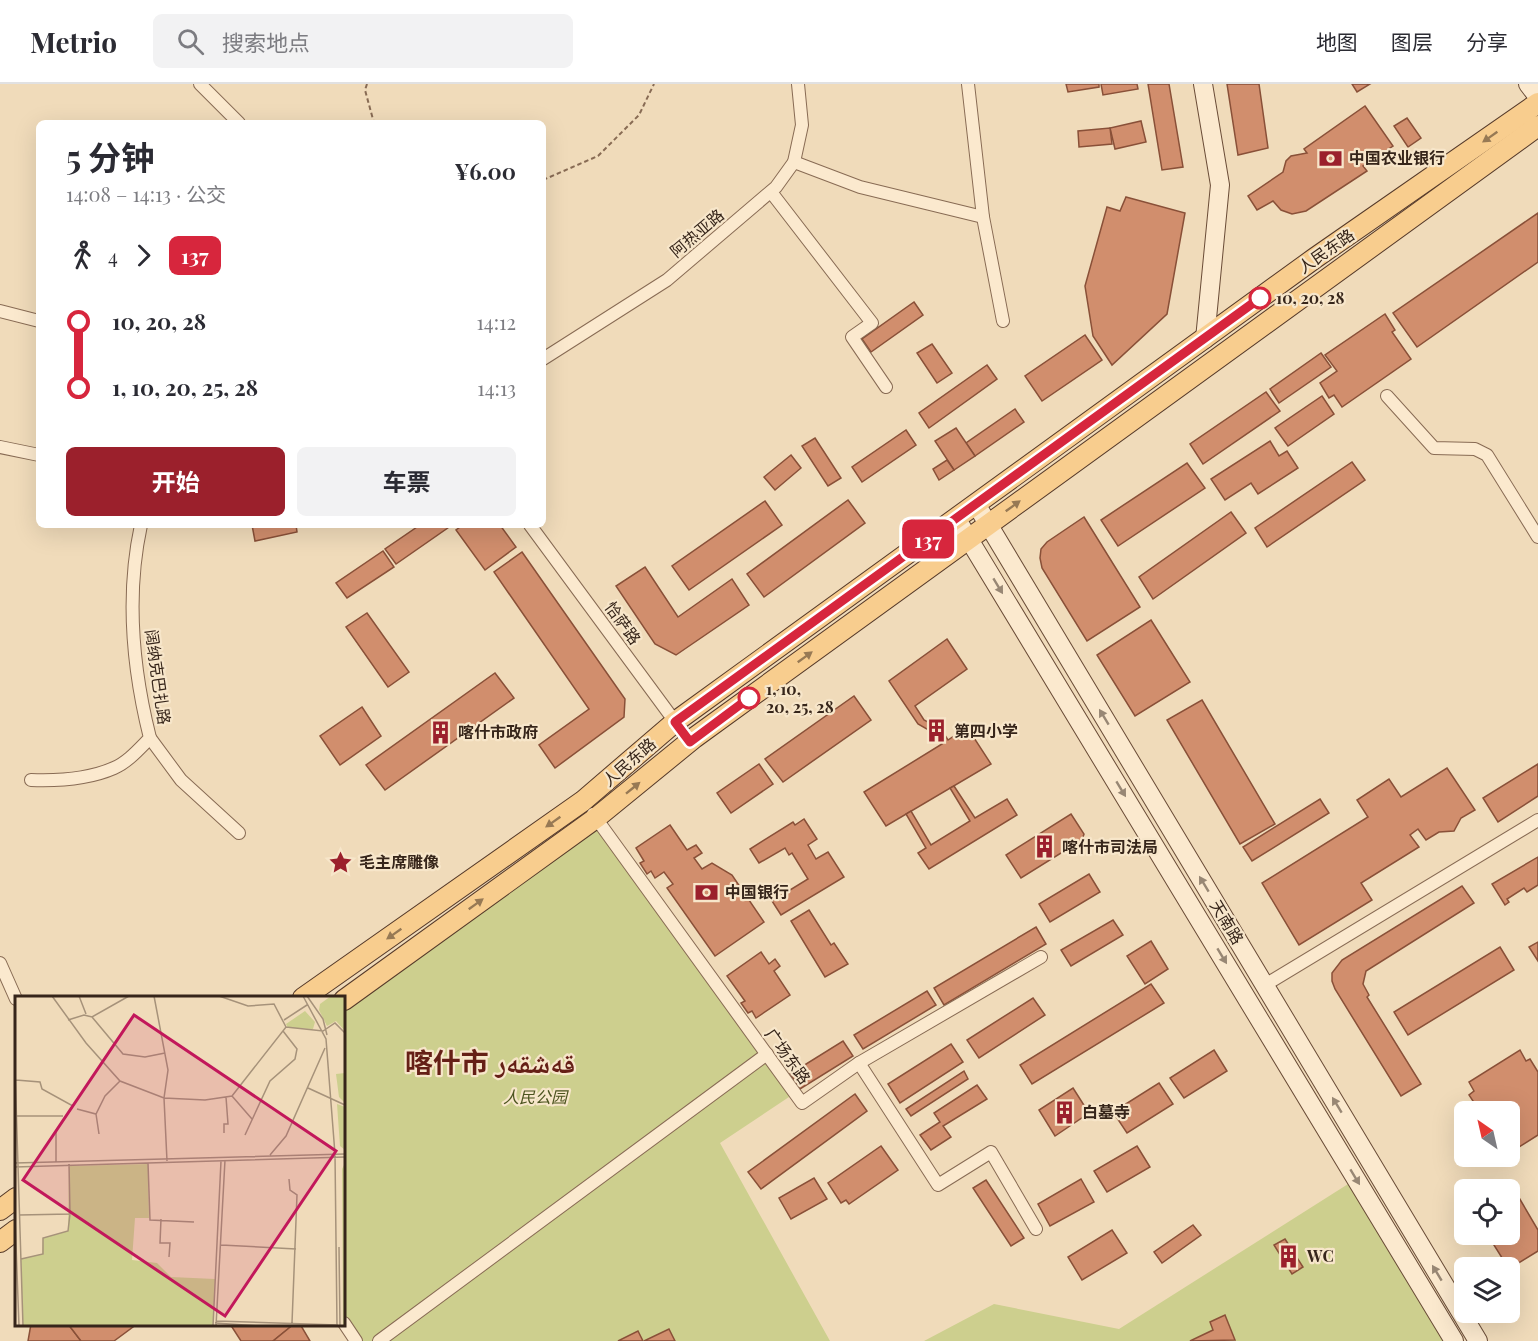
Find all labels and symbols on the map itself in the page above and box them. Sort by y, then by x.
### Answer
one-way arrow [1482,131,1498,142]
bank icon: 中国农业银行 [1318,145,1344,171]
place label: 中国农业银行 [1349,147,1445,168]
street label: 阿热亚路 [665,204,728,261]
street label: 人民东路 [1293,224,1358,278]
marker: 10, 20, 28 [1249,287,1271,309]
place label: 10, 20, 28 [1276,287,1344,308]
one-way arrow [1006,500,1021,512]
line badge: 137 [894,520,962,558]
one-way arrow [993,578,1004,594]
street label: 恰萨路 [601,597,646,648]
street label: 阔纳克巴扎路 [141,628,176,726]
one-way arrow [797,652,812,664]
place label: 1, 10, 20, 25, 28 [766,678,834,717]
marker: 1, 10, 20, 25, 28 [738,687,760,709]
one-way arrow [1099,709,1110,725]
building icon: 第四小学 [923,718,949,744]
building icon: 喀什市政府 [427,719,453,745]
place label: 第四小学 [954,720,1018,741]
place label: 喀什市政府 [458,721,538,742]
street label: 人民东路 [598,733,660,791]
one-way arrow [1115,781,1126,797]
one-way arrow [625,782,640,795]
one-way arrow [546,816,562,828]
building icon: 喀什市司法局 [1031,834,1057,860]
place label: 喀什市司法局 [1062,836,1158,857]
place icon: 毛主席雕像 [328,849,354,875]
place label: 毛主席雕像 [359,851,439,872]
one-way arrow [1199,876,1210,892]
bank icon: 中国银行 [694,879,720,905]
place label: 中国银行 [725,881,789,902]
street label: 天南路 [1206,896,1249,948]
one-way arrow [467,898,483,910]
one-way arrow [386,928,402,940]
one-way arrow [1216,948,1227,964]
inset map [15,996,345,1326]
street label: 广场东路 [761,1024,816,1088]
district label: 喀什市 قەشقەر [405,1043,575,1080]
park label: 人民公园 [503,1086,569,1107]
one-way arrow [1332,1096,1342,1113]
building icon: 白墓寺 [1051,1099,1077,1125]
place label: 白墓寺 [1082,1101,1130,1122]
north arrow [1454,1101,1520,1167]
one-way arrow [1349,1169,1360,1185]
building icon: WC [1276,1243,1302,1269]
place label: WC [1306,1245,1334,1266]
one-way arrow [1432,1265,1443,1281]

